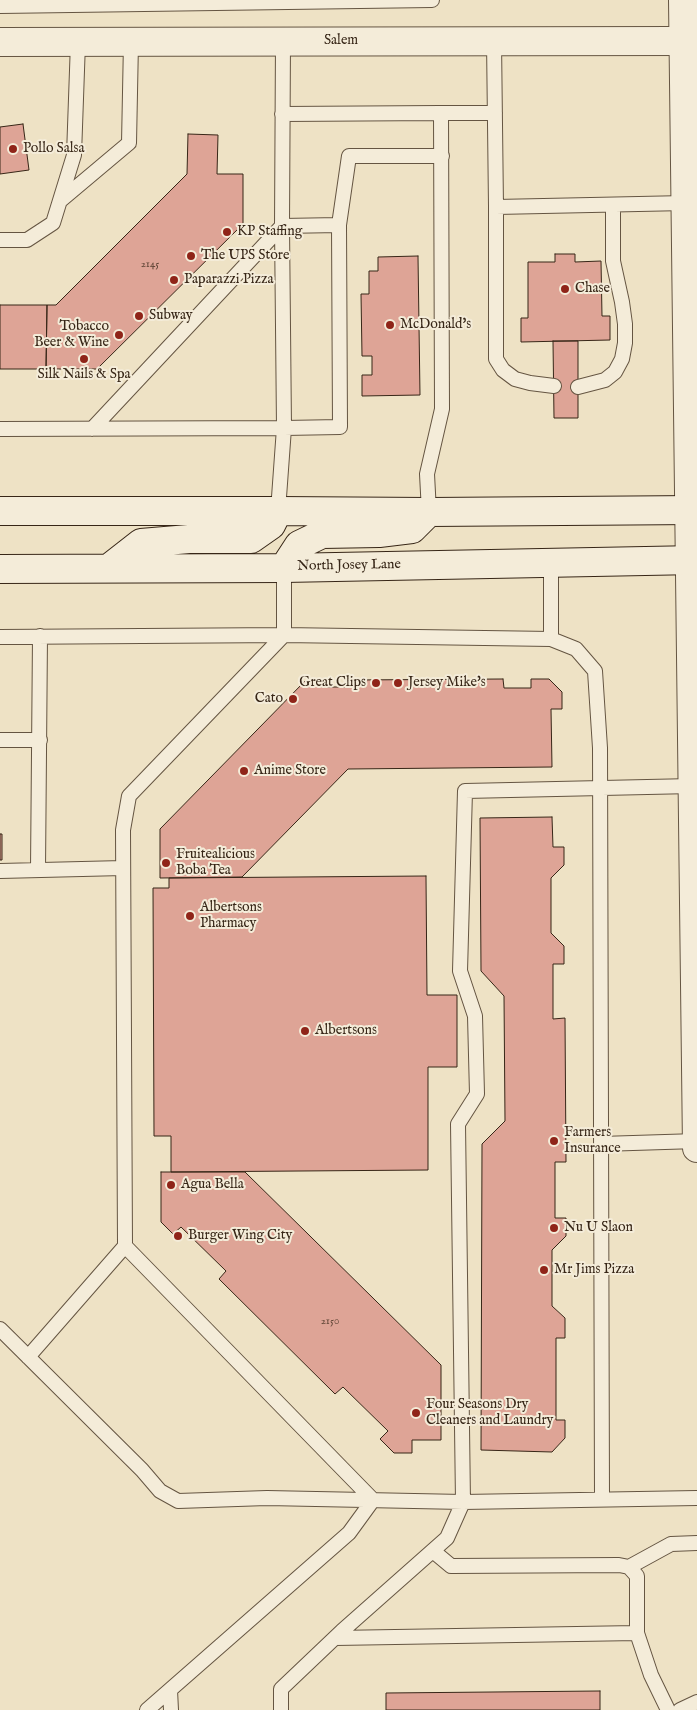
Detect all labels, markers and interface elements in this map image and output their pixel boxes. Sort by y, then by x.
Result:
street label: Salem [324,33,358,49]
place label: Pollo Salsa [23,141,85,157]
marker: Pollo Salsa [7,143,19,155]
place label: KP Staffing [237,224,302,240]
marker: KP Staffing [221,226,233,238]
place label: The UPS Store [201,248,289,264]
marker: The UPS Store [185,250,197,262]
house number: 2145 [141,258,159,272]
place label: Paparazzi Pizza [184,272,273,288]
marker: Paparazzi Pizza [168,274,180,286]
place label: Chase [575,281,610,297]
marker: Chase [559,283,571,295]
place label: Subway [149,308,193,324]
marker: Subway [133,310,145,322]
place label: McDonald's [400,317,471,333]
place label: Tobacco Beer & Wine [34,319,109,352]
marker: McDonald's [384,319,396,331]
marker: Tobacco Beer & Wine [113,329,125,341]
marker: Silk Nails & Spa [78,353,90,365]
place label: Silk Nails & Spa [37,367,131,383]
street label: North Josey Lane [297,557,401,575]
place label: Great Clips [299,675,366,691]
place label: Jersey Mike's [408,675,486,691]
marker: Great Clips [370,677,382,689]
marker: Jersey Mike's [392,677,404,689]
place label: Cato [255,691,283,707]
marker: Cato [287,693,299,705]
place label: Anime Store [254,763,326,779]
marker: Anime Store [238,765,250,777]
place label: Fruitealicious Boba Tea [176,847,255,880]
marker: Fruitealicious Boba Tea [160,857,172,869]
place label: Albertsons Pharmacy [200,900,262,932]
marker: Albertsons Pharmacy [184,910,196,922]
place label: Albertsons [315,1023,377,1039]
marker: Albertsons [299,1025,311,1037]
place label: Farmers Insurance [564,1125,621,1158]
marker: Farmers Insurance [548,1135,560,1147]
place label: Agua Bella [181,1177,244,1193]
marker: Agua Bella [165,1179,177,1191]
place label: Nu U Slaon [564,1220,633,1236]
marker: Nu U Slaon [548,1222,560,1234]
place label: Burger Wing City [188,1228,292,1244]
marker: Burger Wing City [172,1230,184,1242]
place label: Mr Jims Pizza [554,1262,634,1278]
marker: Mr Jims Pizza [538,1264,550,1276]
house number: 2150 [321,1315,339,1329]
place label: Four Seasons Dry Cleaners and Laundry [426,1397,553,1430]
marker: Four Seasons Dry Cleaners and Laundry [410,1407,422,1419]

